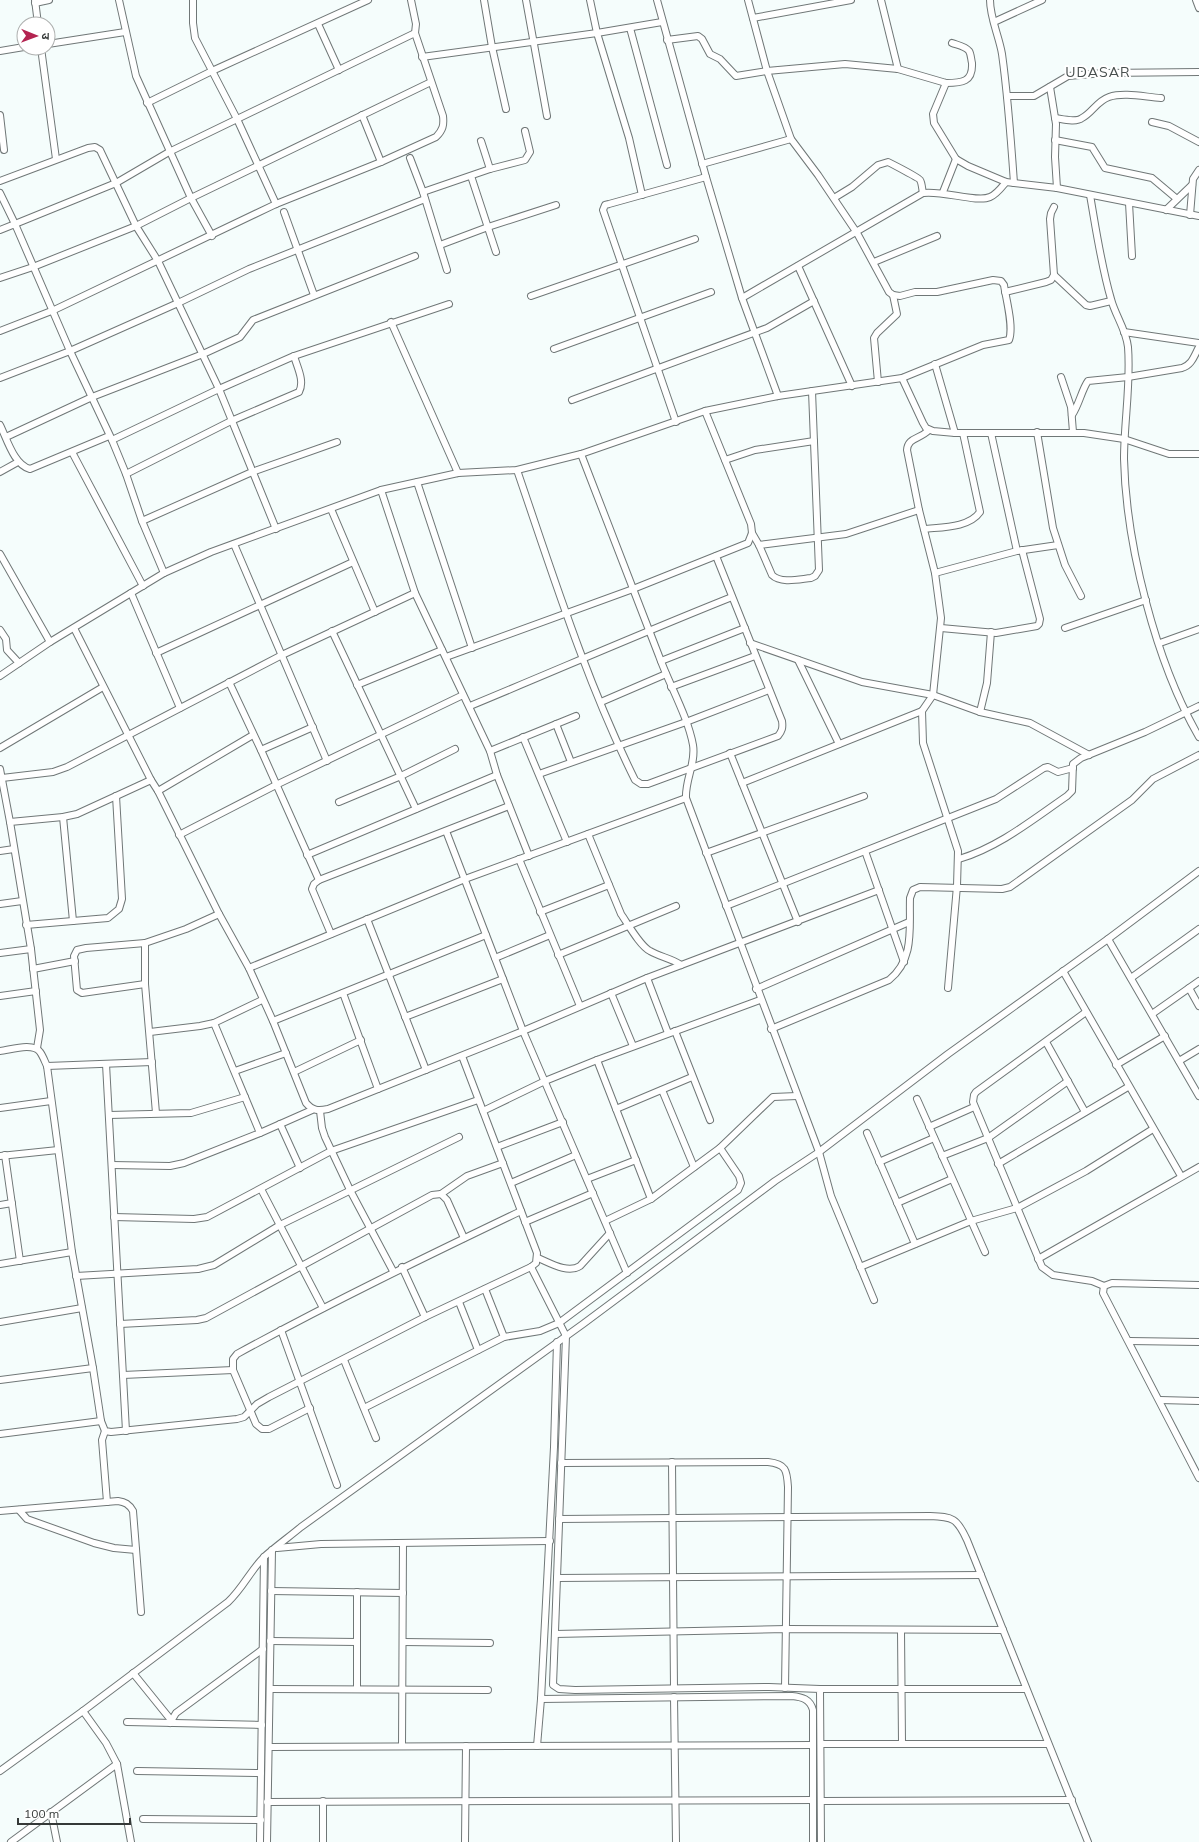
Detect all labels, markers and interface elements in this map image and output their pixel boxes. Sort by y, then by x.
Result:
north arrow [16,16,56,56]
text: उ [39,33,53,40]
district label: UDASAR [1065,63,1131,81]
scale bar [18,1800,130,1826]
text: 100 m [24,1806,59,1821]

